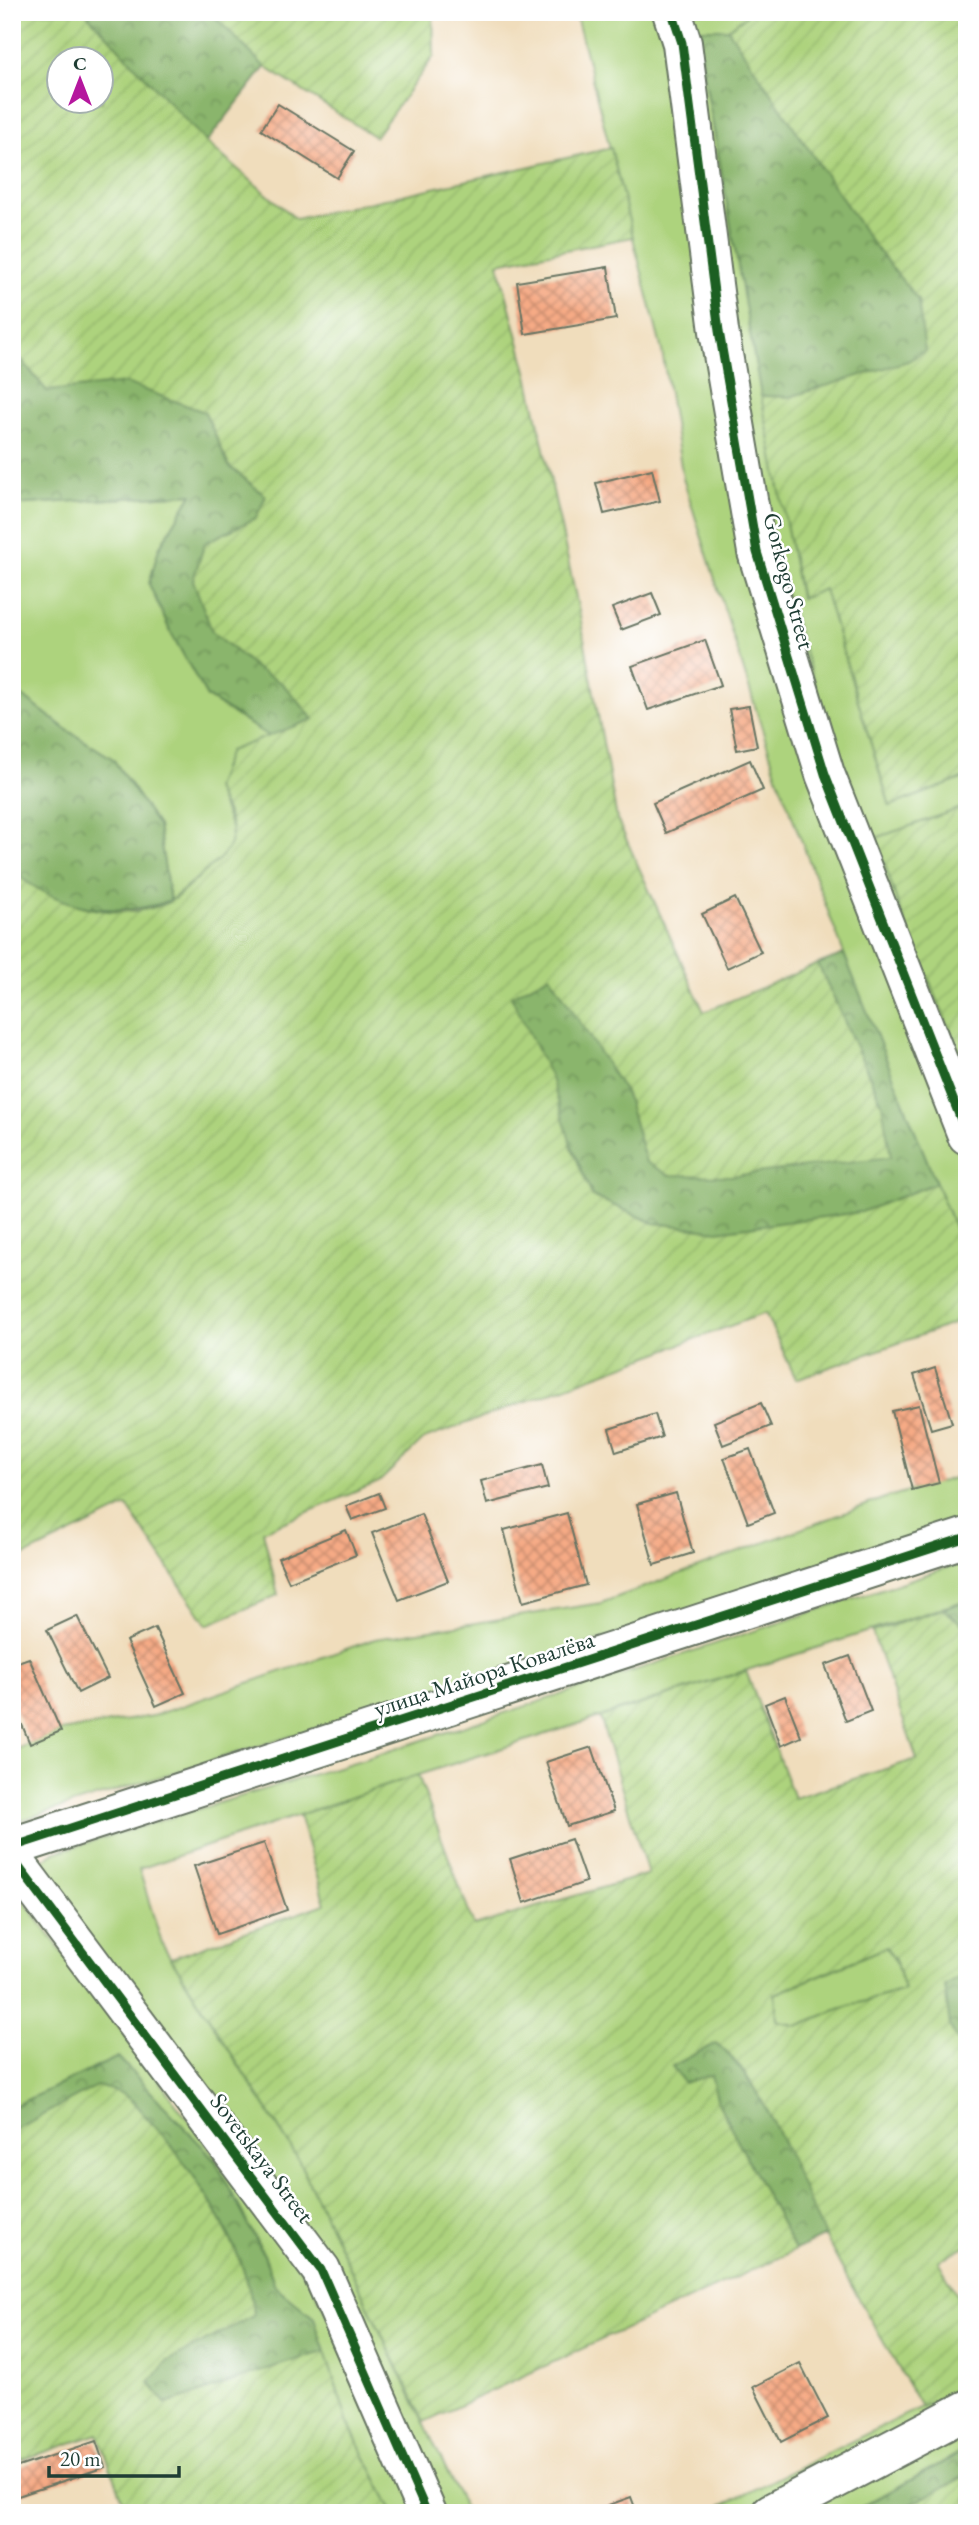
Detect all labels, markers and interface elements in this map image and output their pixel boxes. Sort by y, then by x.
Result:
north arrow [46,46,116,116]
text: С [73,51,87,76]
street label: Gorkogo Street [756,509,823,653]
street label: улица Майора Ковалёва [370,1623,598,1724]
street label: Sovetskaya Street [203,2086,322,2229]
scale bar [49,2434,178,2478]
text: 20 m [60,2445,101,2472]

